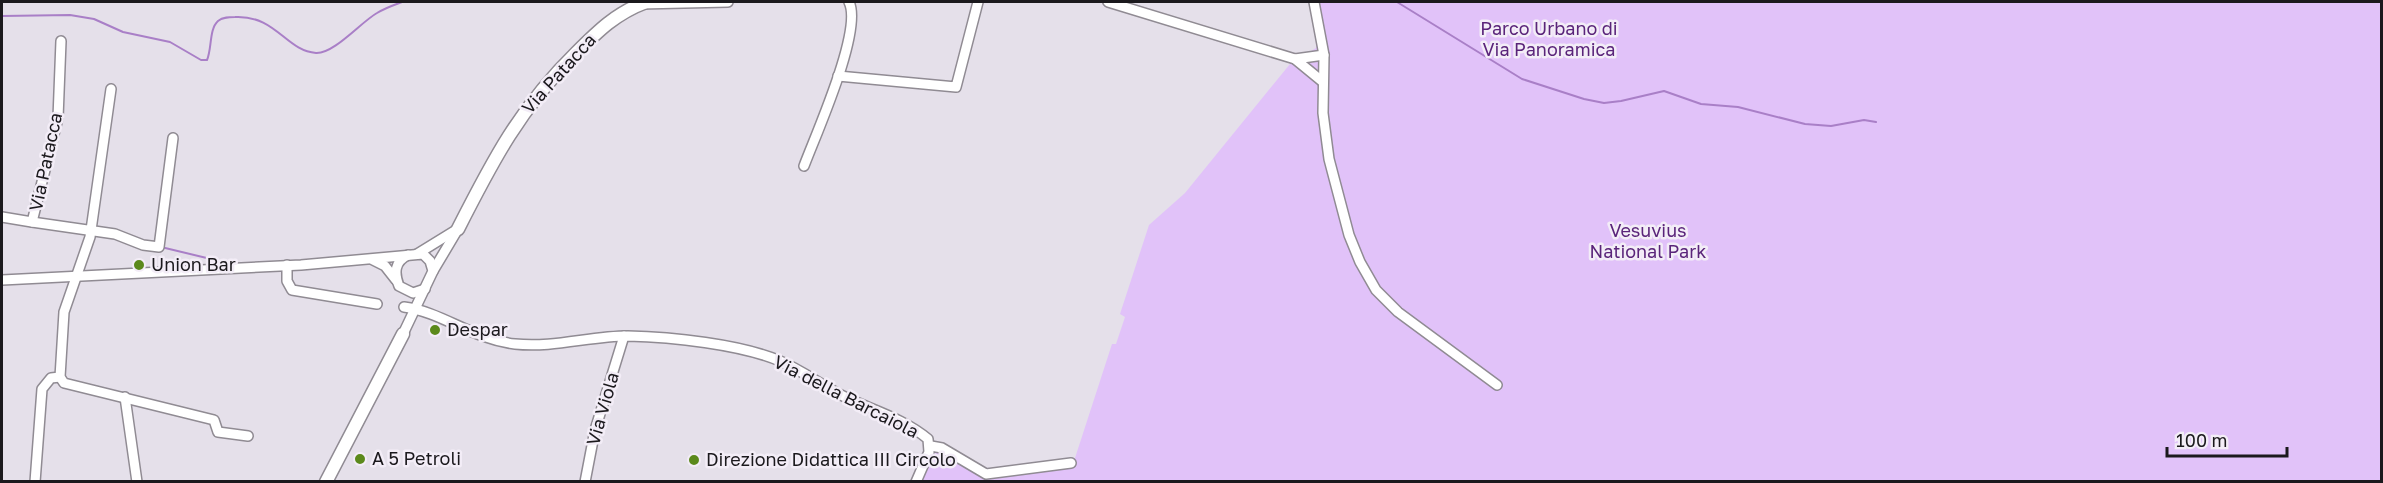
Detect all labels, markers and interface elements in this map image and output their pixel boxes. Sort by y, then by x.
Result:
park label: Parco Urbano di Via Panoramica [1480,17,1618,60]
street label: Via Patacca [517,29,600,118]
street label: Via Patacca [24,110,66,213]
park label: Vesuvius National Park [1590,219,1706,262]
place label: Union Bar [151,253,236,275]
marker: Union Bar [132,258,146,272]
place label: Despar [447,318,508,340]
marker: Despar [428,323,442,337]
street label: Via della Barcaiola [770,350,923,442]
street label: Via Viola [581,370,623,448]
scale bar [2167,420,2287,458]
text: 100 m [2176,429,2227,451]
place label: A 5 Petroli [372,447,461,469]
place label: Direzione Didattica III Circolo [706,448,956,470]
marker: A 5 Petroli [353,452,367,466]
marker: Direzione Didattica III Circolo [687,453,701,467]

